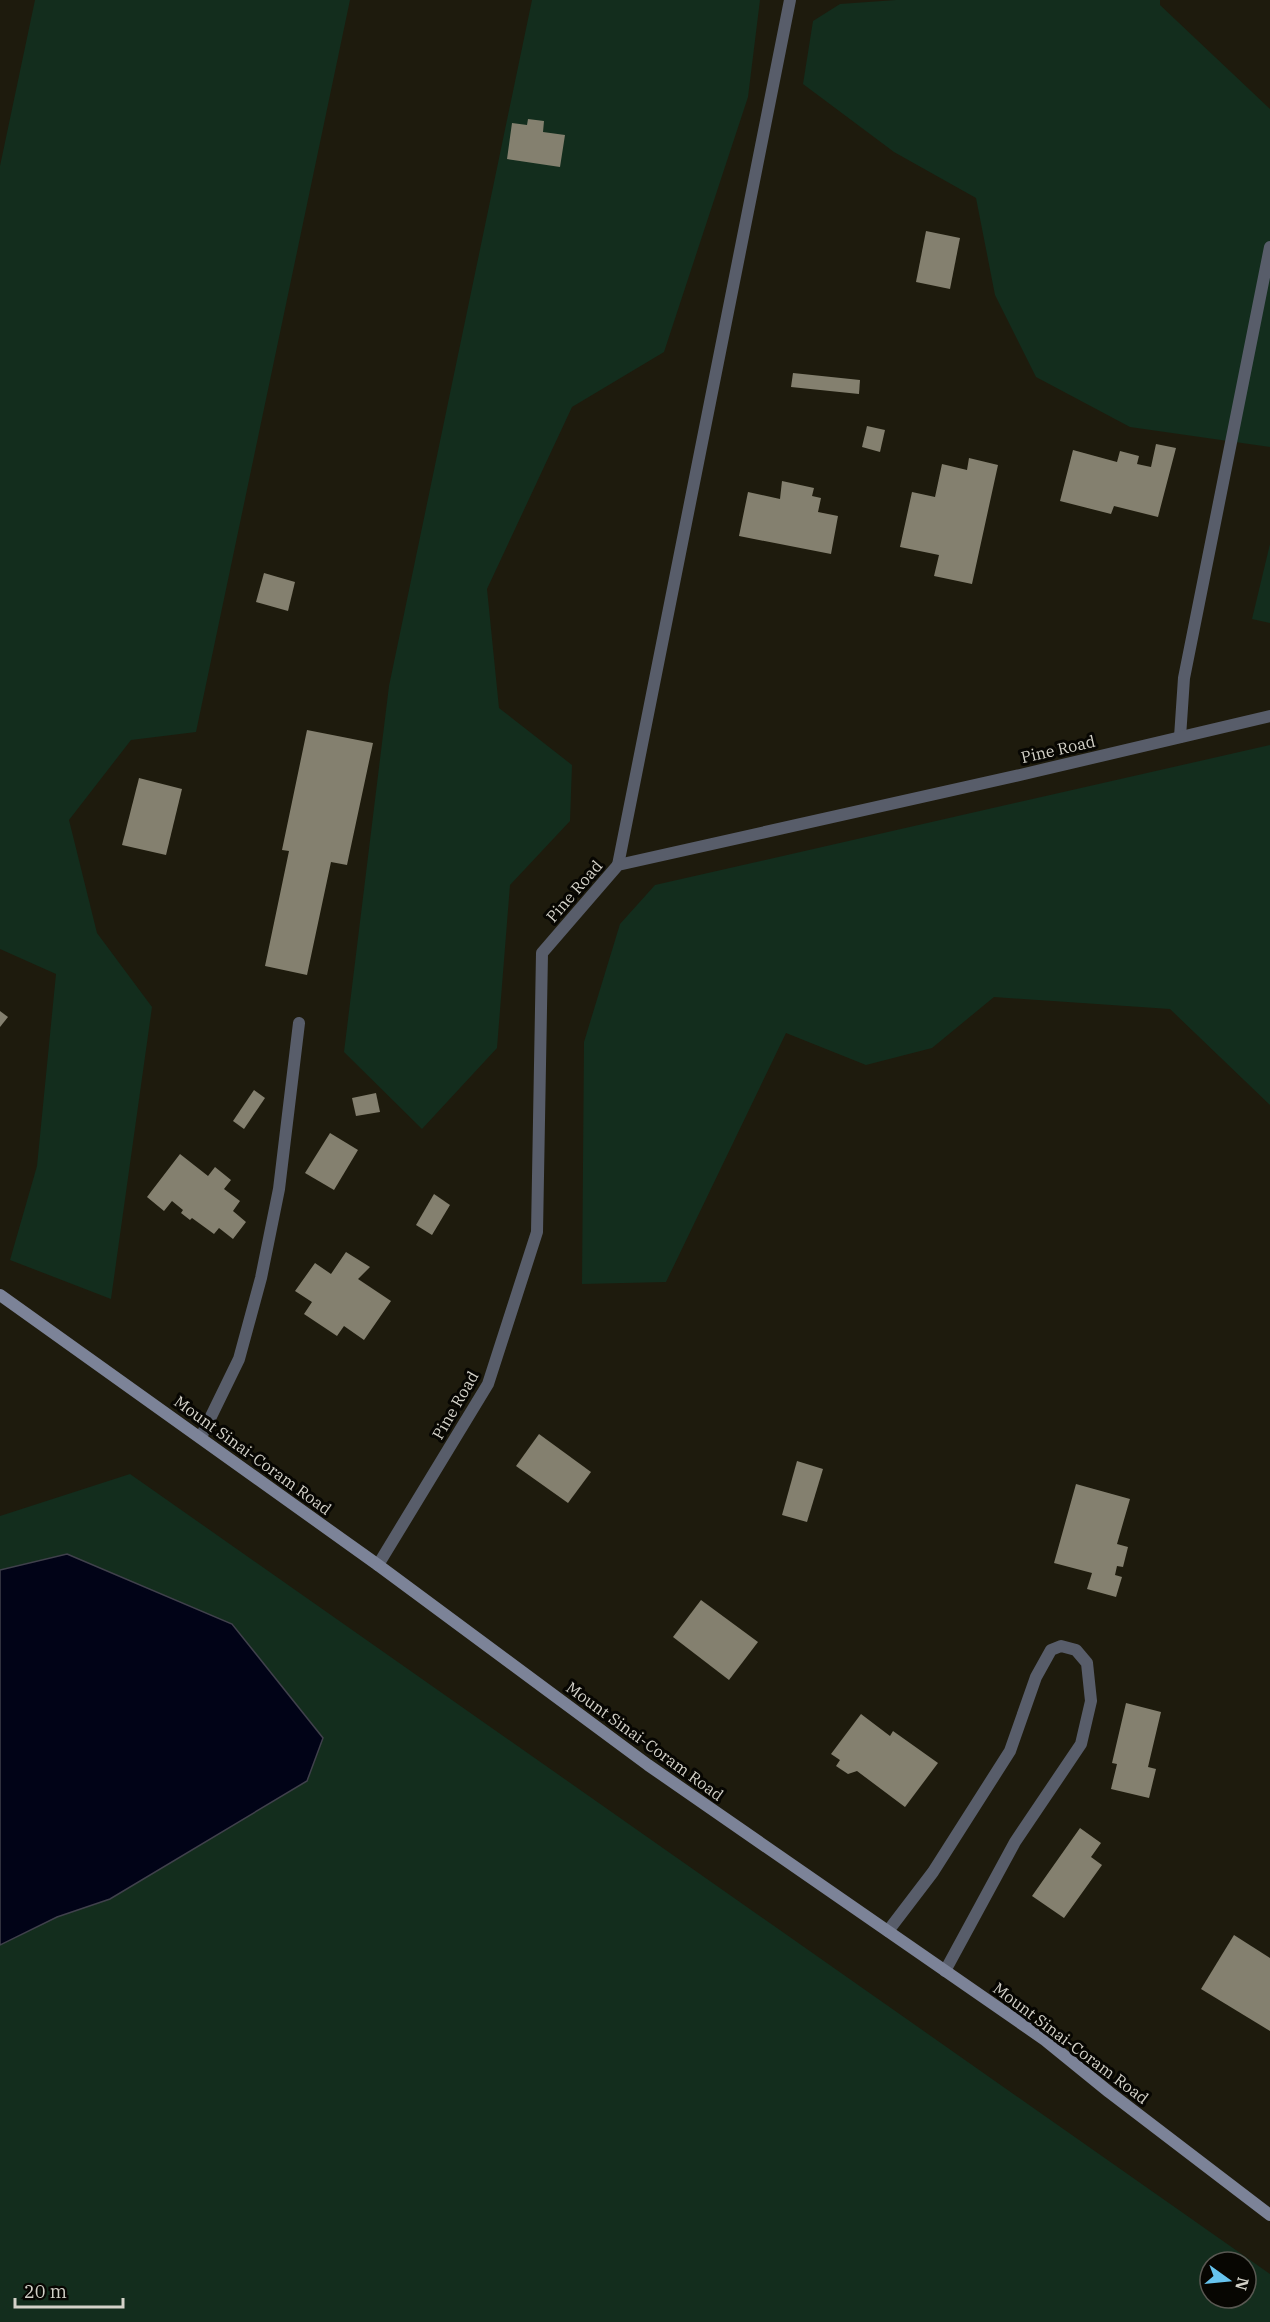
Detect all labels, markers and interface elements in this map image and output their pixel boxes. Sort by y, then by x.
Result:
street label: Pine Road [1019,731,1097,767]
street label: Pine Road [542,856,607,926]
street label: Pine Road [427,1367,483,1443]
street label: Mount Sinai-Coram Road [170,1391,336,1519]
street label: Mount Sinai-Coram Road [562,1677,728,1805]
street label: Mount Sinai-Coram Road [989,1978,1153,2108]
north arrow [1198,2250,1258,2310]
scale bar [15,2271,123,2309]
text: N [1231,2275,1254,2293]
text: 20 m [24,2280,67,2303]

